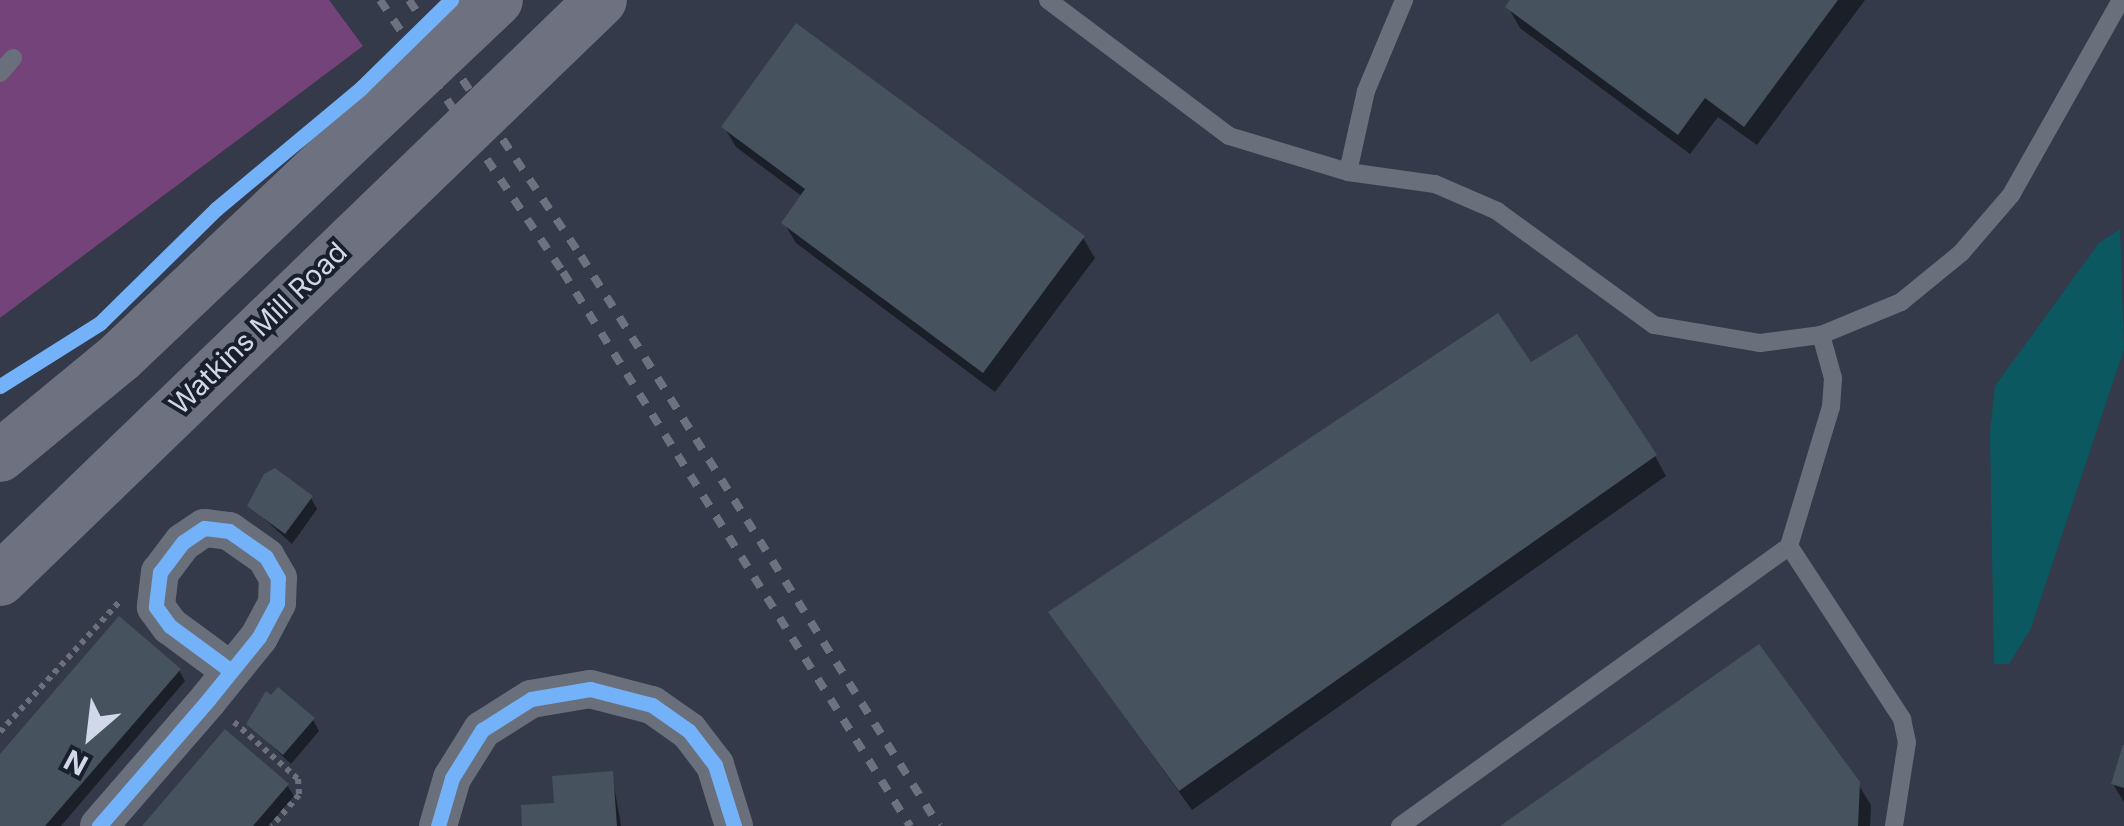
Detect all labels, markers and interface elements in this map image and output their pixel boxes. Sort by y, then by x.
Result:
street label: Watkins Mill Road [162,235,354,421]
north arrow [40,686,140,786]
text: N [59,742,93,783]

